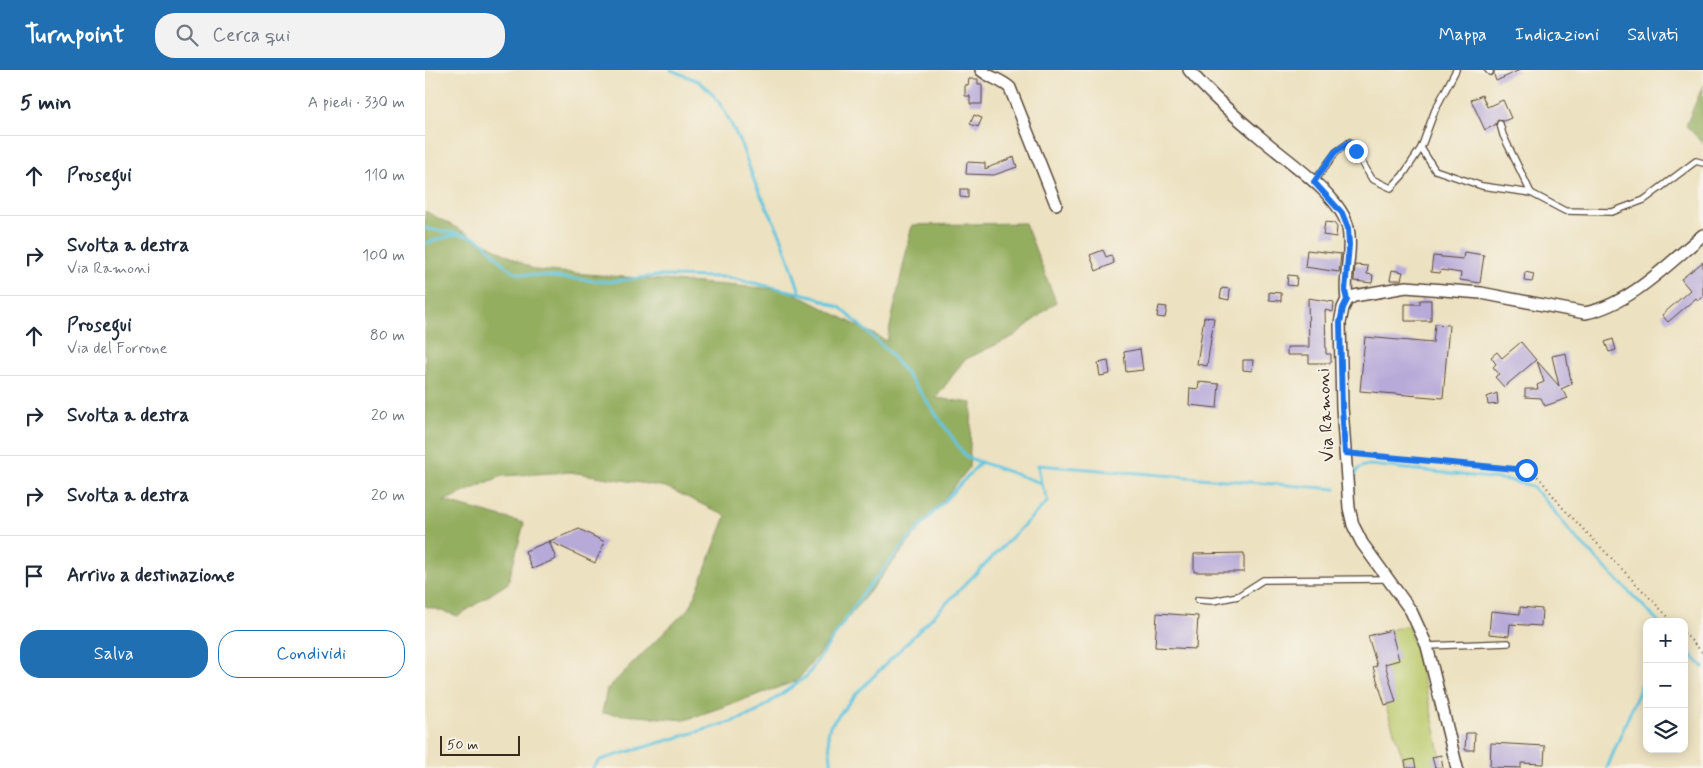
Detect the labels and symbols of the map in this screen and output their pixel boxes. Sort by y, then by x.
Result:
route end [1345,140,1368,163]
street label: Via Ramoni [1312,368,1340,462]
route start [1515,459,1538,482]
scale bar [440,733,520,756]

